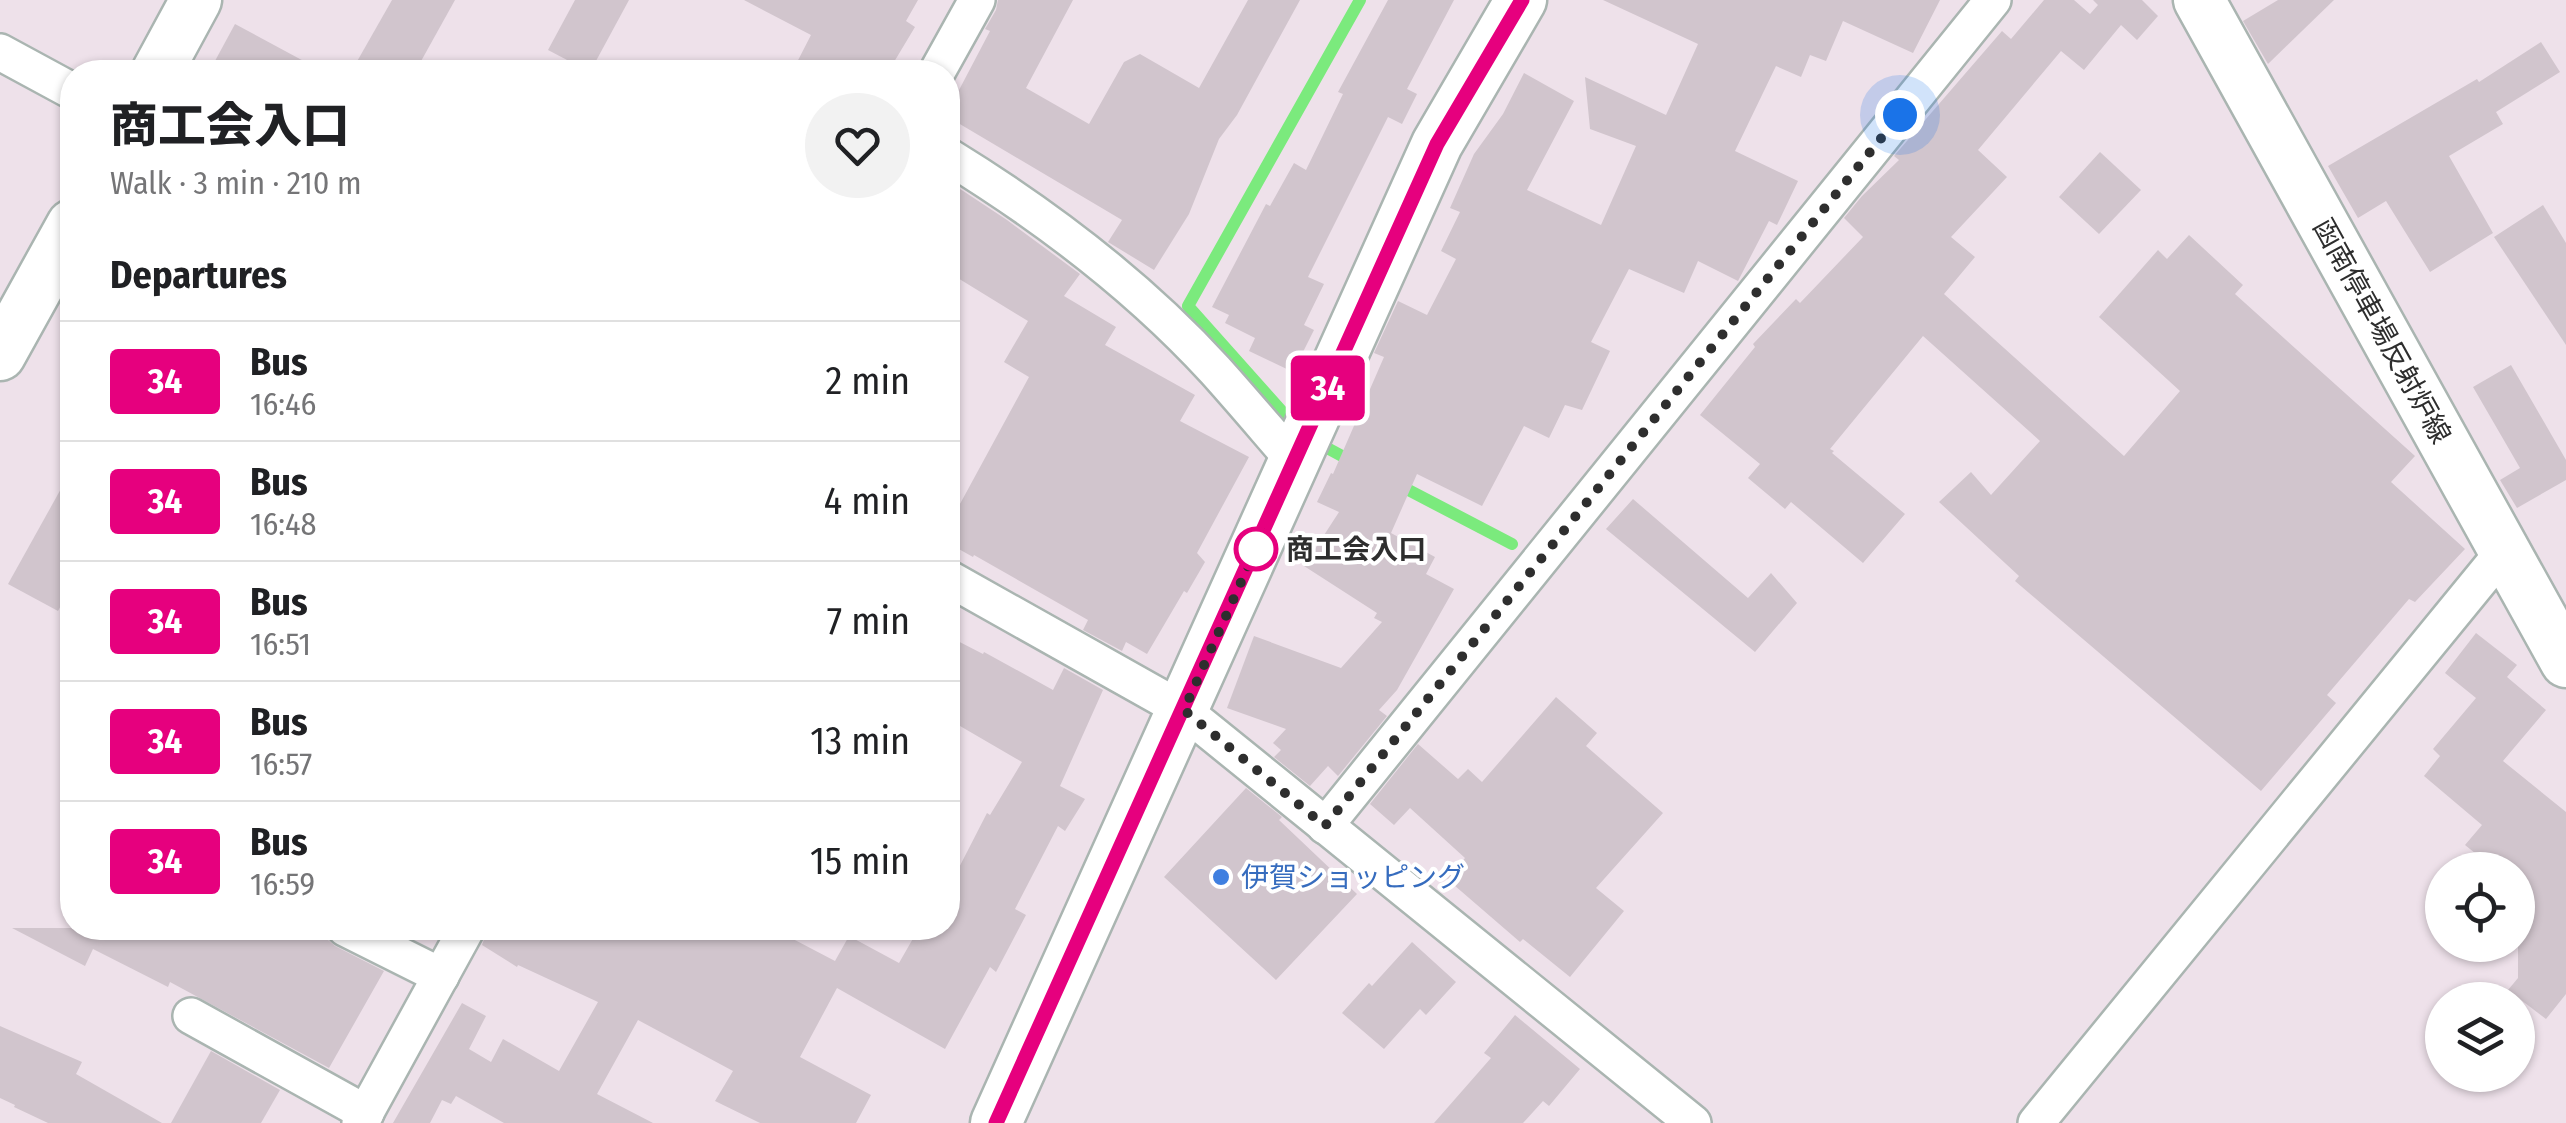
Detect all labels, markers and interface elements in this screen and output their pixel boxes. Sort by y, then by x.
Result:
your location [1875,90,1925,140]
button: heart [805,93,910,198]
text: 商工会入口 [110,97,350,155]
text: Walk · 3 min · 210 m [110,164,362,202]
street label: 函南停車場反射炉線 [2306,213,2458,449]
text: Departures [110,252,287,298]
text: Bus [250,339,308,385]
line badge: 34 [1283,356,1373,420]
text: 2 min [825,358,910,404]
text: 34 [148,360,182,402]
text: 34 [1311,367,1345,409]
text: 16:46 [250,385,316,423]
text: Bus [250,459,308,505]
text: 4 min [824,478,910,524]
text: 34 [148,480,182,522]
text: 16:48 [250,505,316,543]
marker: 商工会入口 [1235,528,1277,570]
place label: 商工会入口 [1286,533,1426,566]
text: Bus [250,579,308,625]
text: 7 min [827,598,910,644]
text: 34 [148,600,182,642]
text: 16:51 [250,625,311,663]
text: Bus [250,699,308,745]
text: 13 min [810,718,910,764]
text: 34 [148,720,182,762]
text: 16:57 [250,745,312,783]
text: Bus [250,819,308,865]
text: 15 min [810,838,910,884]
text: 34 [148,840,182,882]
map controls [2425,852,2535,1092]
button: locate [2425,852,2535,962]
place label: 伊賀ショッピング [1241,861,1465,894]
text: 16:59 [250,865,315,903]
marker: 伊賀ショッピング [1210,866,1232,888]
button: layers [2425,982,2535,1092]

